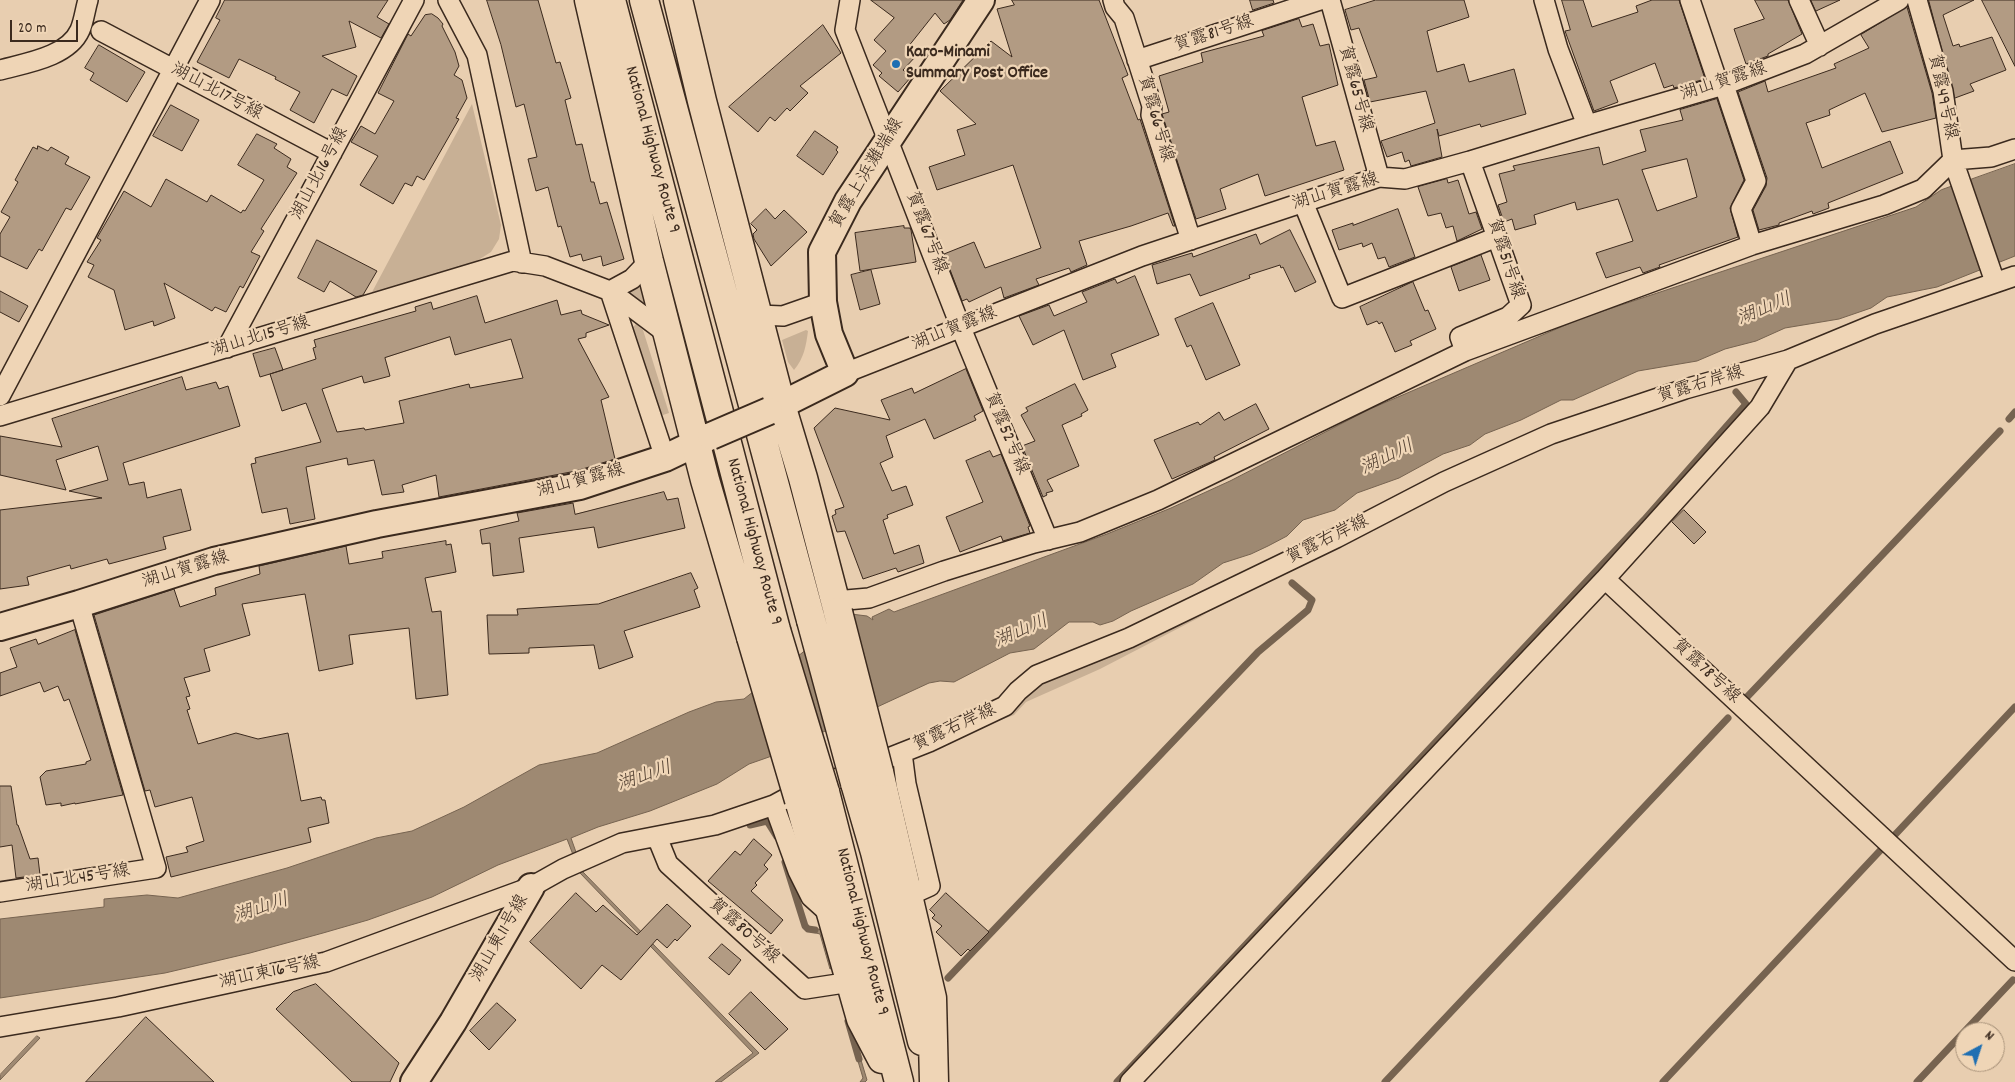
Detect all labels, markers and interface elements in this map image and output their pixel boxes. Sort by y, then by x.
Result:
scale bar [12,10,80,42]
street label: 賀露81号線 [1171,12,1257,58]
text: 20 m [18,18,46,40]
place label: Karo-Minami Summary Post Office [906,43,1048,86]
street label: 賀露65号線 [1332,43,1376,135]
street label: 賀露49号線 [1921,52,1961,142]
marker: Karo-Minami Summary Post Office [890,58,902,70]
street label: 湖山賀露線 [1678,59,1770,107]
street label: 湖山北17号線 [166,60,266,126]
street label: National Highway Route 9 [618,64,684,236]
street label: 賀露66号線 [1131,73,1177,165]
street label: 賀露上浜灘端線 [826,114,910,234]
street label: 湖山北16号線 [287,124,355,224]
street label: 湖山賀露線 [1290,170,1382,216]
street label: 賀露67号線 [899,188,951,278]
street label: 賀露51号線 [1481,216,1527,302]
water label: 湖山川 [1734,290,1796,332]
street label: 湖山賀露線 [909,303,1001,357]
street label: 湖山北15号線 [209,313,313,363]
street label: 賀露右岸線 [1655,363,1747,409]
street label: 賀露52号線 [978,389,1032,479]
water label: 湖山川 [1357,436,1419,482]
street label: National Highway Route 9 [720,456,786,628]
street label: 湖山賀露線 [535,460,627,504]
street label: 賀露右岸線 [1283,512,1373,570]
street label: 湖山賀露線 [140,548,232,594]
water label: 湖山川 [991,611,1053,655]
street label: 賀露78号線 [1666,635,1744,709]
street label: 賀露右岸線 [910,700,1000,758]
water label: 湖山川 [614,758,676,798]
street label: National Highway Route 9 [830,846,892,1018]
street label: 湖山北45号線 [24,861,132,899]
water label: 湖山川 [231,890,293,930]
street label: 湖山東11号線 [467,891,535,987]
street label: 賀露80号線 [703,894,783,970]
street label: 湖山東16号線 [217,953,323,995]
north arrow [1955,1022,2005,1072]
text: N [1980,1026,1998,1046]

